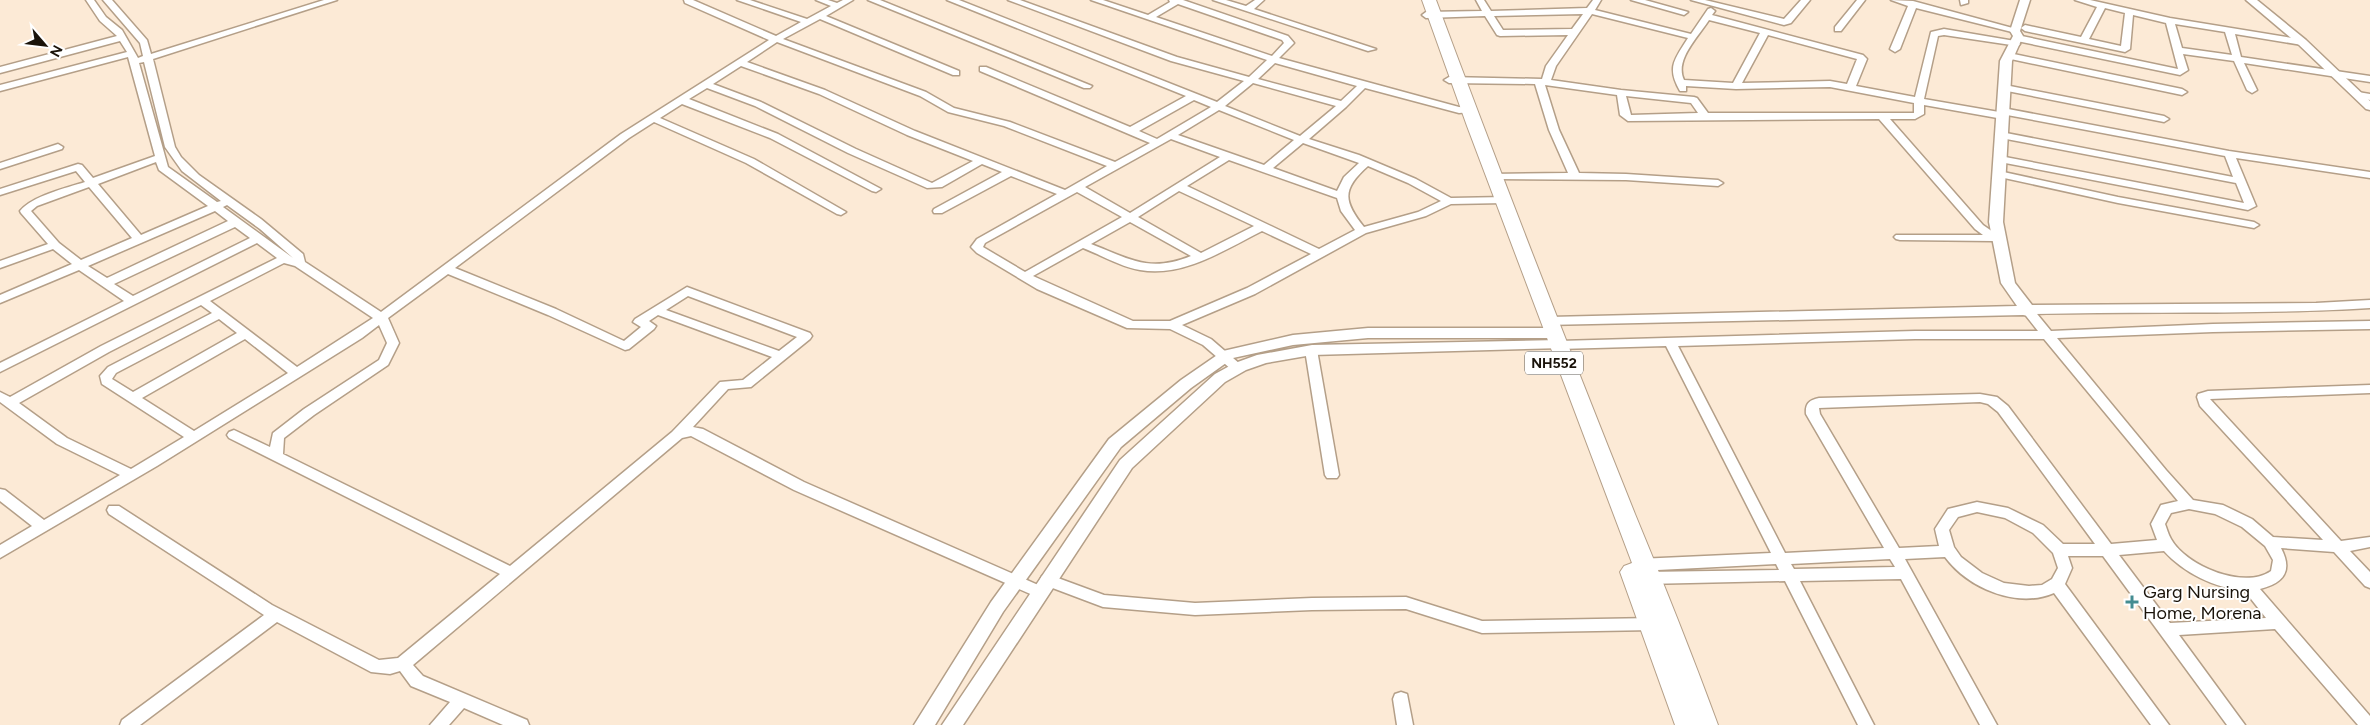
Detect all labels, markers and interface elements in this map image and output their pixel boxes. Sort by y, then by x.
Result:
north arrow [20,20,70,70]
text: N [46,42,66,60]
road number: NH552 [1525,352,1583,374]
place label: Garg Nursing Home, Morena [2143,581,2261,624]
marker: Garg Nursing Home, Morena [2125,595,2139,609]

